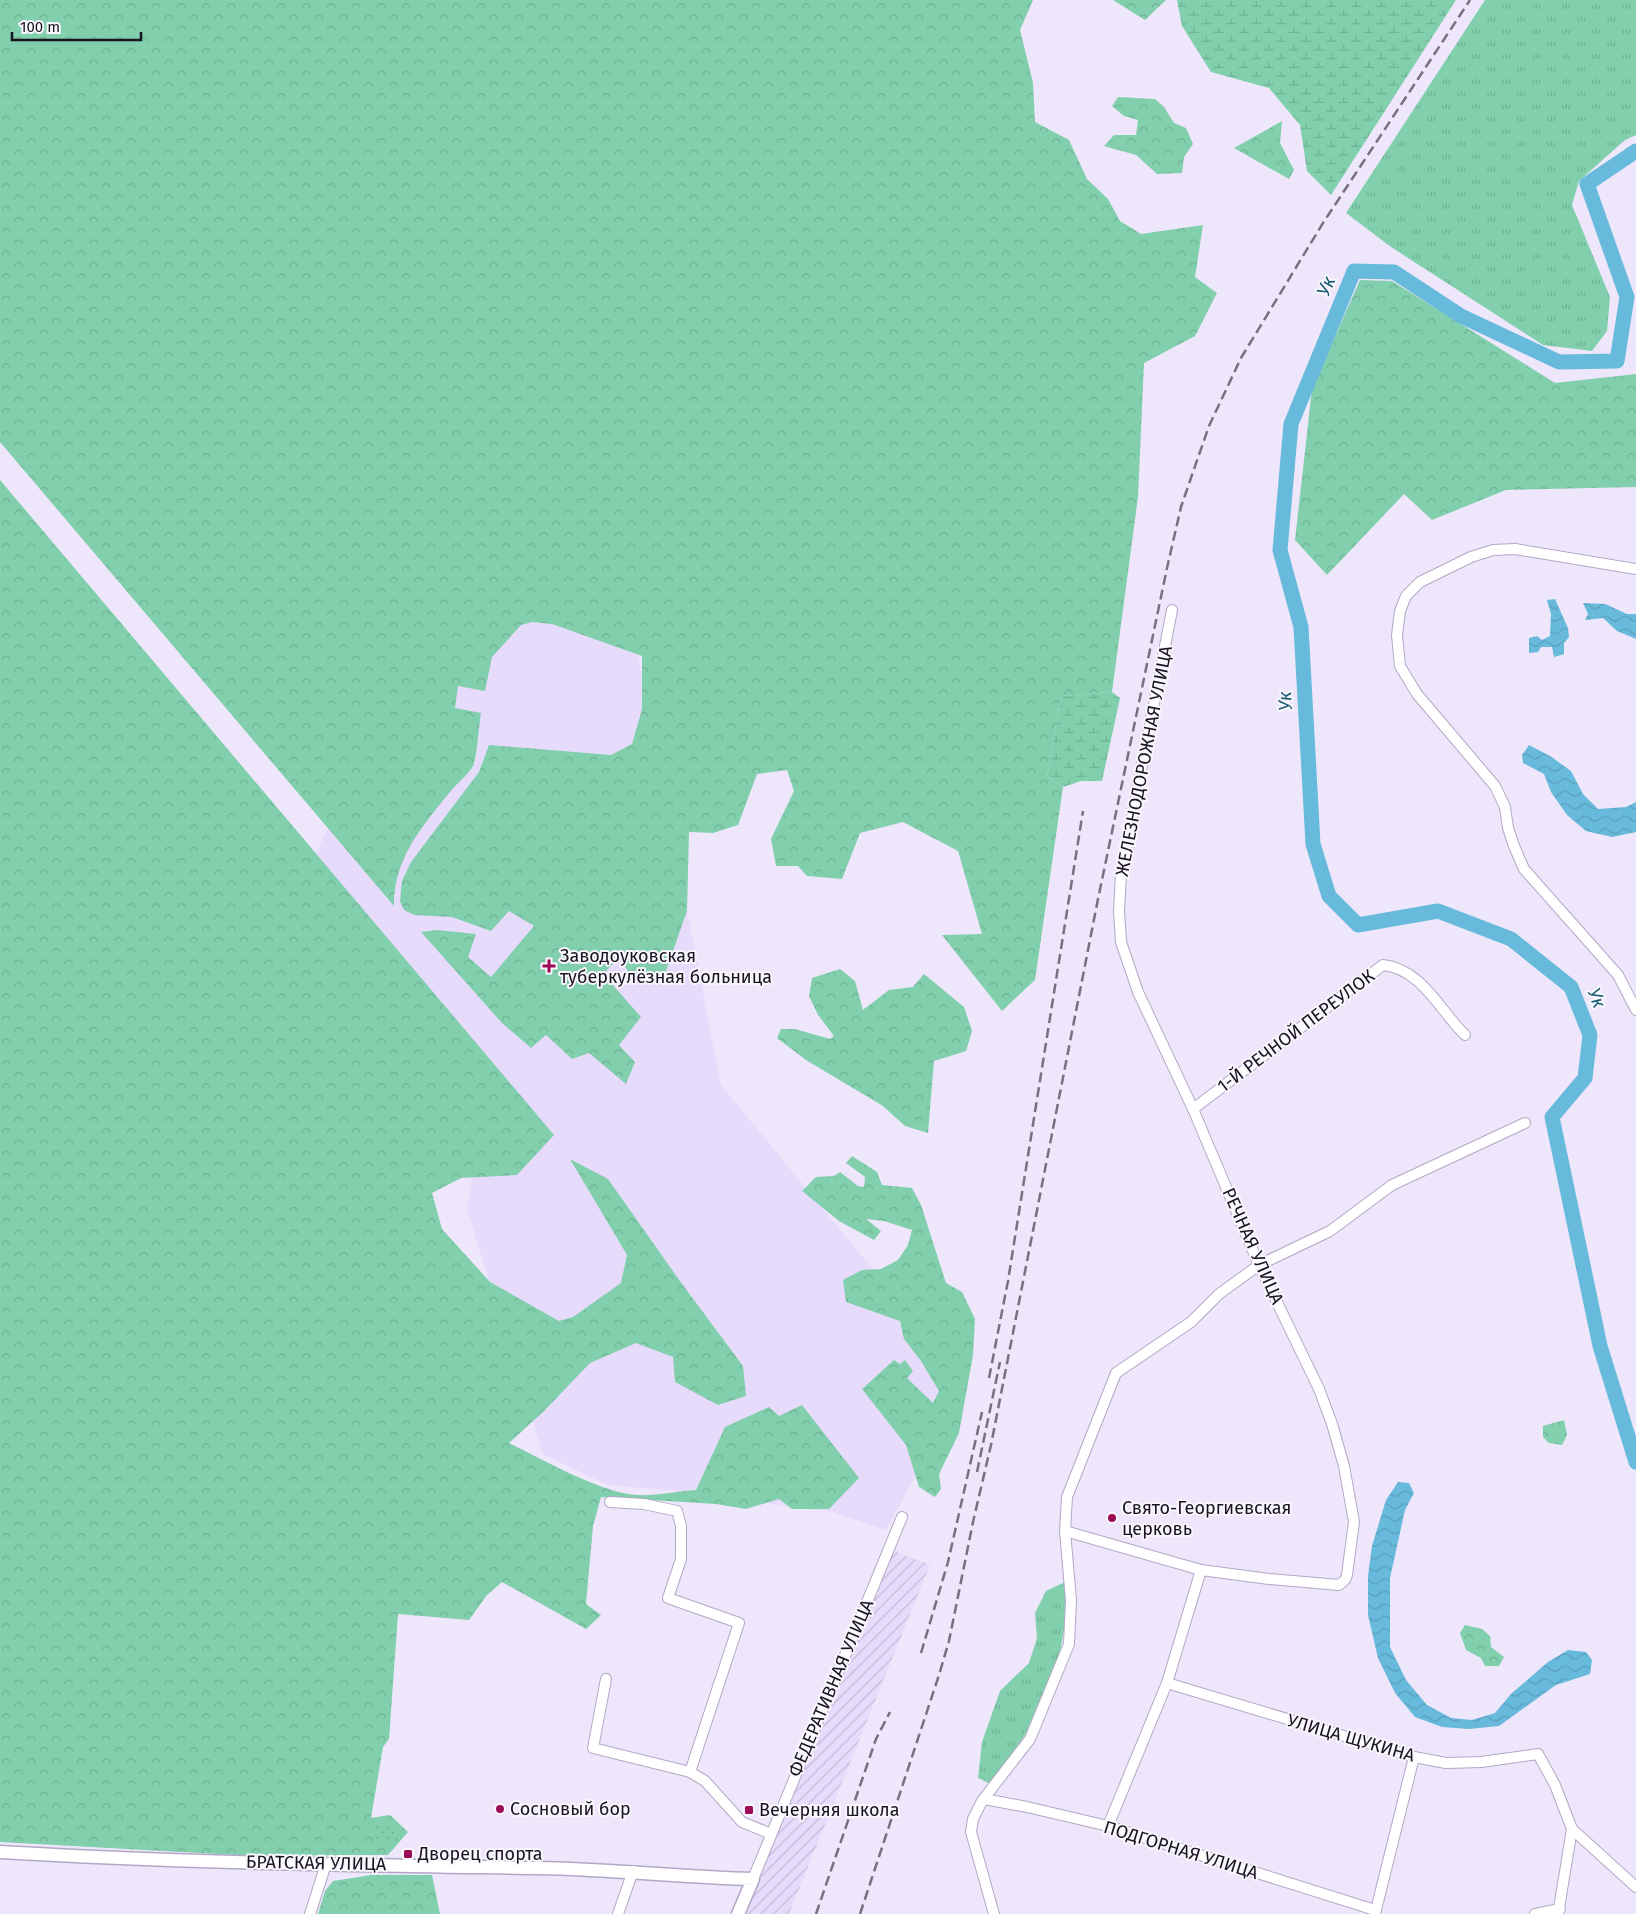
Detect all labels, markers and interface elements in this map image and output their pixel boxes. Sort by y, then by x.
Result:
scale bar [12,10,141,42]
text: 100 m [20,18,60,36]
water label: Ук [1312,273,1340,299]
street label: ЖЕЛЕЗНОДОРОЖНАЯ УЛИЦА [1111,643,1177,878]
water label: Ук [1273,691,1297,711]
place label: Заводоуковская туберкулёзная больница [560,945,772,988]
marker: Заводоуковская туберкулёзная больница [542,959,556,973]
street label: 1-Й РЕЧНОЙ ПЕРЕУЛОК [1213,964,1379,1097]
water label: Ук [1583,985,1611,1011]
street label: РЕЧНАЯ УЛИЦА [1218,1184,1289,1308]
place label: Свято-Георгиевская церковь [1122,1497,1291,1540]
marker: Свято-Георгиевская церковь [1106,1512,1118,1524]
street label: ФЕДЕРАТИВНАЯ УЛИЦА [784,1595,879,1780]
street label: УЛИЦА ЩУКИНА [1285,1709,1418,1767]
place label: Сосновый бор [510,1798,631,1820]
place label: Вечерняя школа [759,1799,899,1821]
marker: Сосновый бор [494,1803,506,1815]
marker: Вечерняя школа [743,1804,755,1816]
street label: ПОДГОРНАЯ УЛИЦА [1101,1816,1262,1884]
place label: Дворец спорта [417,1843,543,1865]
marker: Дворец спорта [402,1848,414,1860]
street label: БРАТСКАЯ УЛИЦА [246,1851,387,1875]

